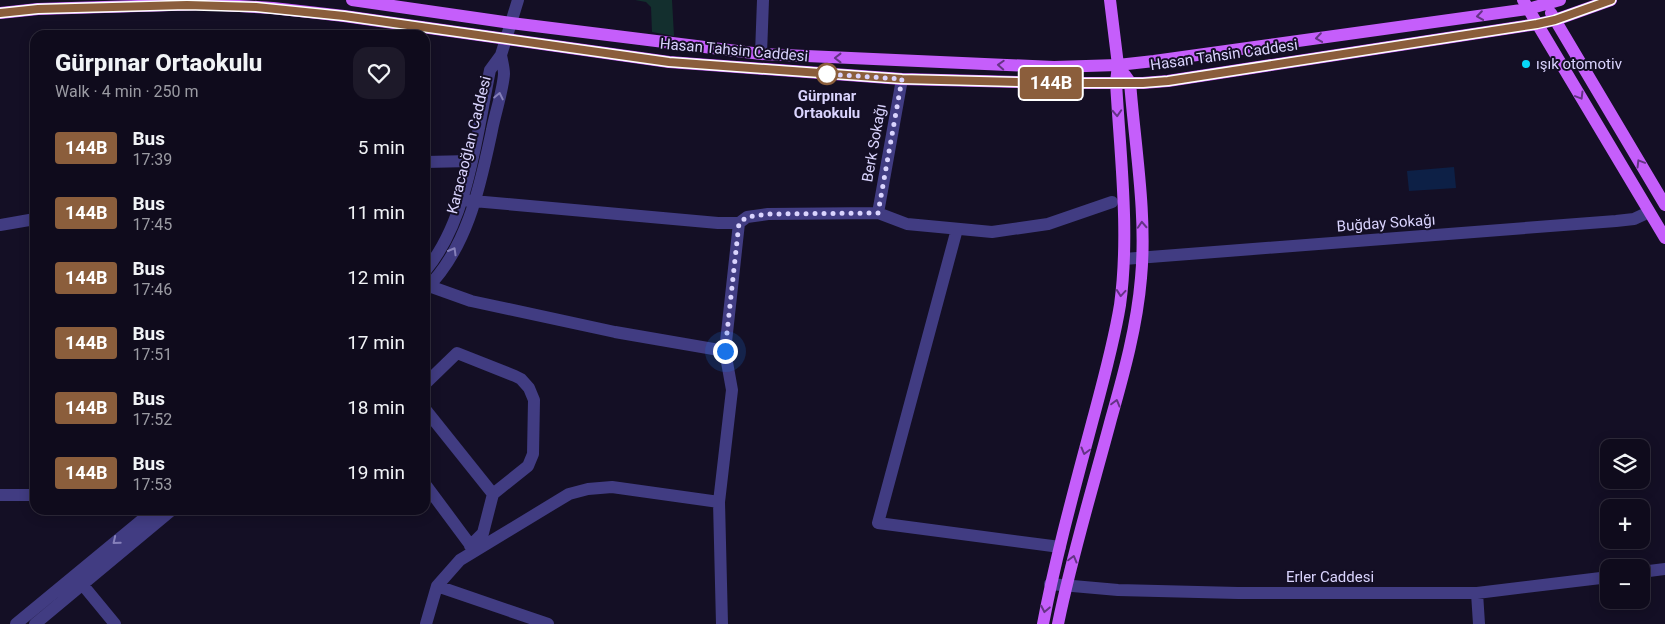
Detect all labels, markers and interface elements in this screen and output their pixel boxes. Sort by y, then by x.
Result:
one-way arrow [1475,10,1484,20]
one-way arrow [1314,32,1322,43]
street label: Hasan Tahsin Caddesi [659,35,809,65]
street label: Hasan Tahsin Caddesi [1149,36,1299,74]
button: heart [353,47,405,99]
text: Gürpınar Ortaokulu [55,49,262,77]
one-way arrow [834,53,842,63]
place label: ışık otomotiv [1536,55,1622,73]
marker: ışık otomotiv [1520,58,1532,70]
one-way arrow [996,59,1004,70]
marker: Gürpınar Ortaokulu [816,63,838,85]
line badge: 144B [1016,67,1086,99]
text: 144B [1030,72,1072,93]
street label: Karacaoğlan Caddesi [443,74,495,216]
text: Walk · 4 min · 250 m [55,82,199,101]
place label: Gürpınar Ortaokulu [794,87,860,122]
one-way arrow [493,91,504,100]
one-way arrow [1574,91,1584,100]
street label: Berk Sokağı [858,102,890,184]
one-way arrow [1112,110,1123,118]
text: Bus [132,127,165,150]
text: 5 min [358,136,405,159]
text: 144B [65,137,107,158]
text: 17:39 [132,150,172,169]
one-way arrow [1637,159,1647,168]
text: Bus [132,192,165,215]
text: 11 min [347,201,405,224]
text: 144B [65,202,107,223]
street label: Buğday Sokağı [1336,211,1436,235]
text: 17:45 [132,215,172,234]
one-way arrow [1136,221,1147,229]
one-way arrow [447,247,457,256]
text: Bus [132,257,165,280]
text: 12 min [347,266,405,289]
text: 144B [65,267,107,288]
text: 17:46 [132,280,172,299]
one-way arrow [1116,289,1127,297]
text: Bus [132,322,165,345]
text: 17 min [347,331,405,354]
text: 144B [65,332,107,353]
your location [713,339,738,364]
text: 17:51 [132,345,172,364]
text: Bus [132,387,165,410]
text: 18 min [347,396,405,419]
text: 144B [65,397,107,418]
one-way arrow [1110,399,1120,407]
text: 17:52 [132,410,172,429]
map controls [1600,439,1650,609]
button: layers [1600,439,1650,489]
one-way arrow [1080,447,1090,455]
text: Bus [132,452,165,475]
text: 19 min [347,461,405,484]
text: 144B [65,462,107,483]
text: 17:53 [132,475,172,494]
button: + [1600,499,1650,549]
one-way arrow [113,536,122,544]
one-way arrow [1067,556,1077,564]
button: − [1600,559,1650,609]
street label: Erler Caddesi [1286,568,1374,586]
one-way arrow [1041,605,1051,613]

